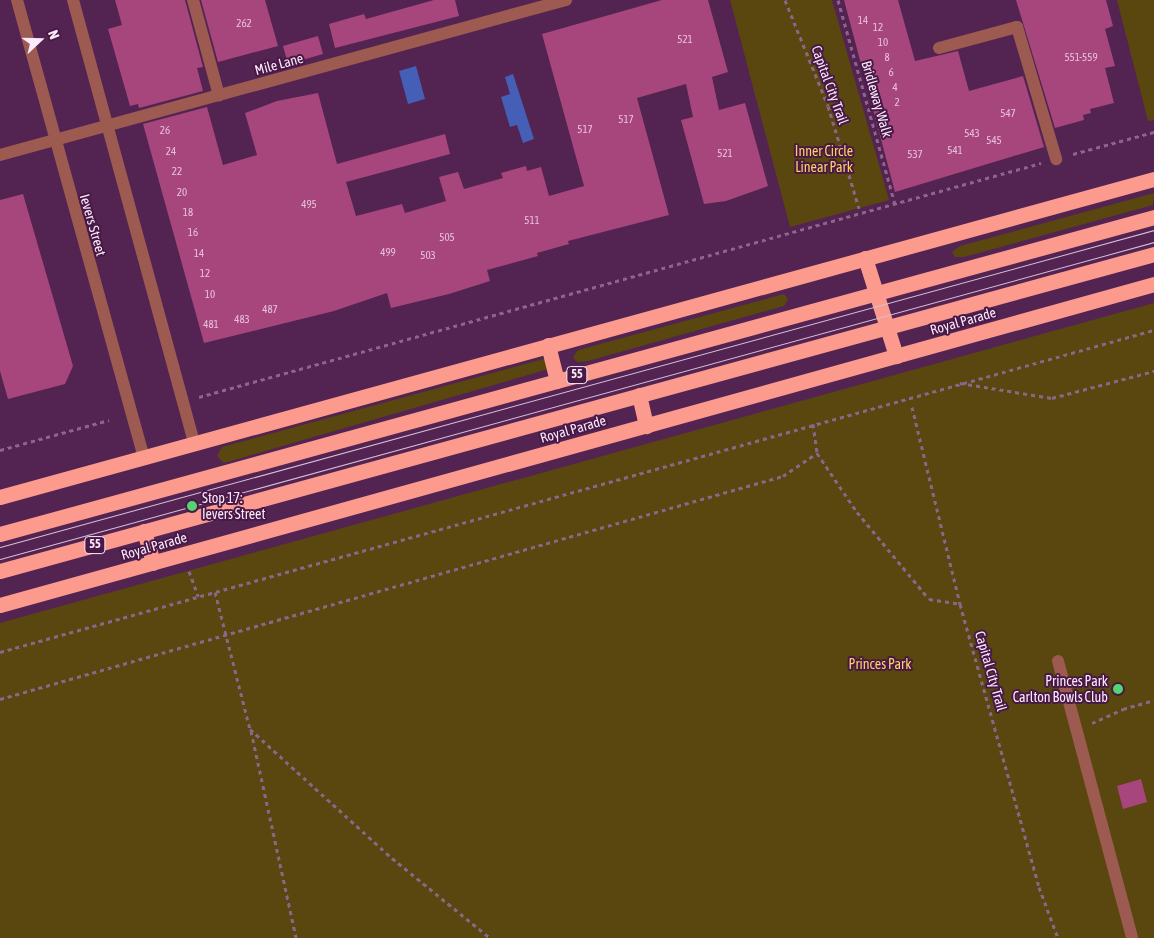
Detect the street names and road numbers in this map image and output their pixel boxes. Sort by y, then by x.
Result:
street label: Capital City Trail [808,43,852,127]
street label: Mile Lane [253,49,305,79]
street label: Bridleway Walk [858,59,896,139]
street label: Ievers Street [76,192,110,258]
street label: Royal Parade [928,304,998,338]
road number: 55 [566,366,588,384]
street label: Royal Parade [538,412,608,446]
street label: Royal Parade [119,529,189,563]
road number: 55 [84,536,106,554]
street label: Capital City Trail [972,629,1010,713]

